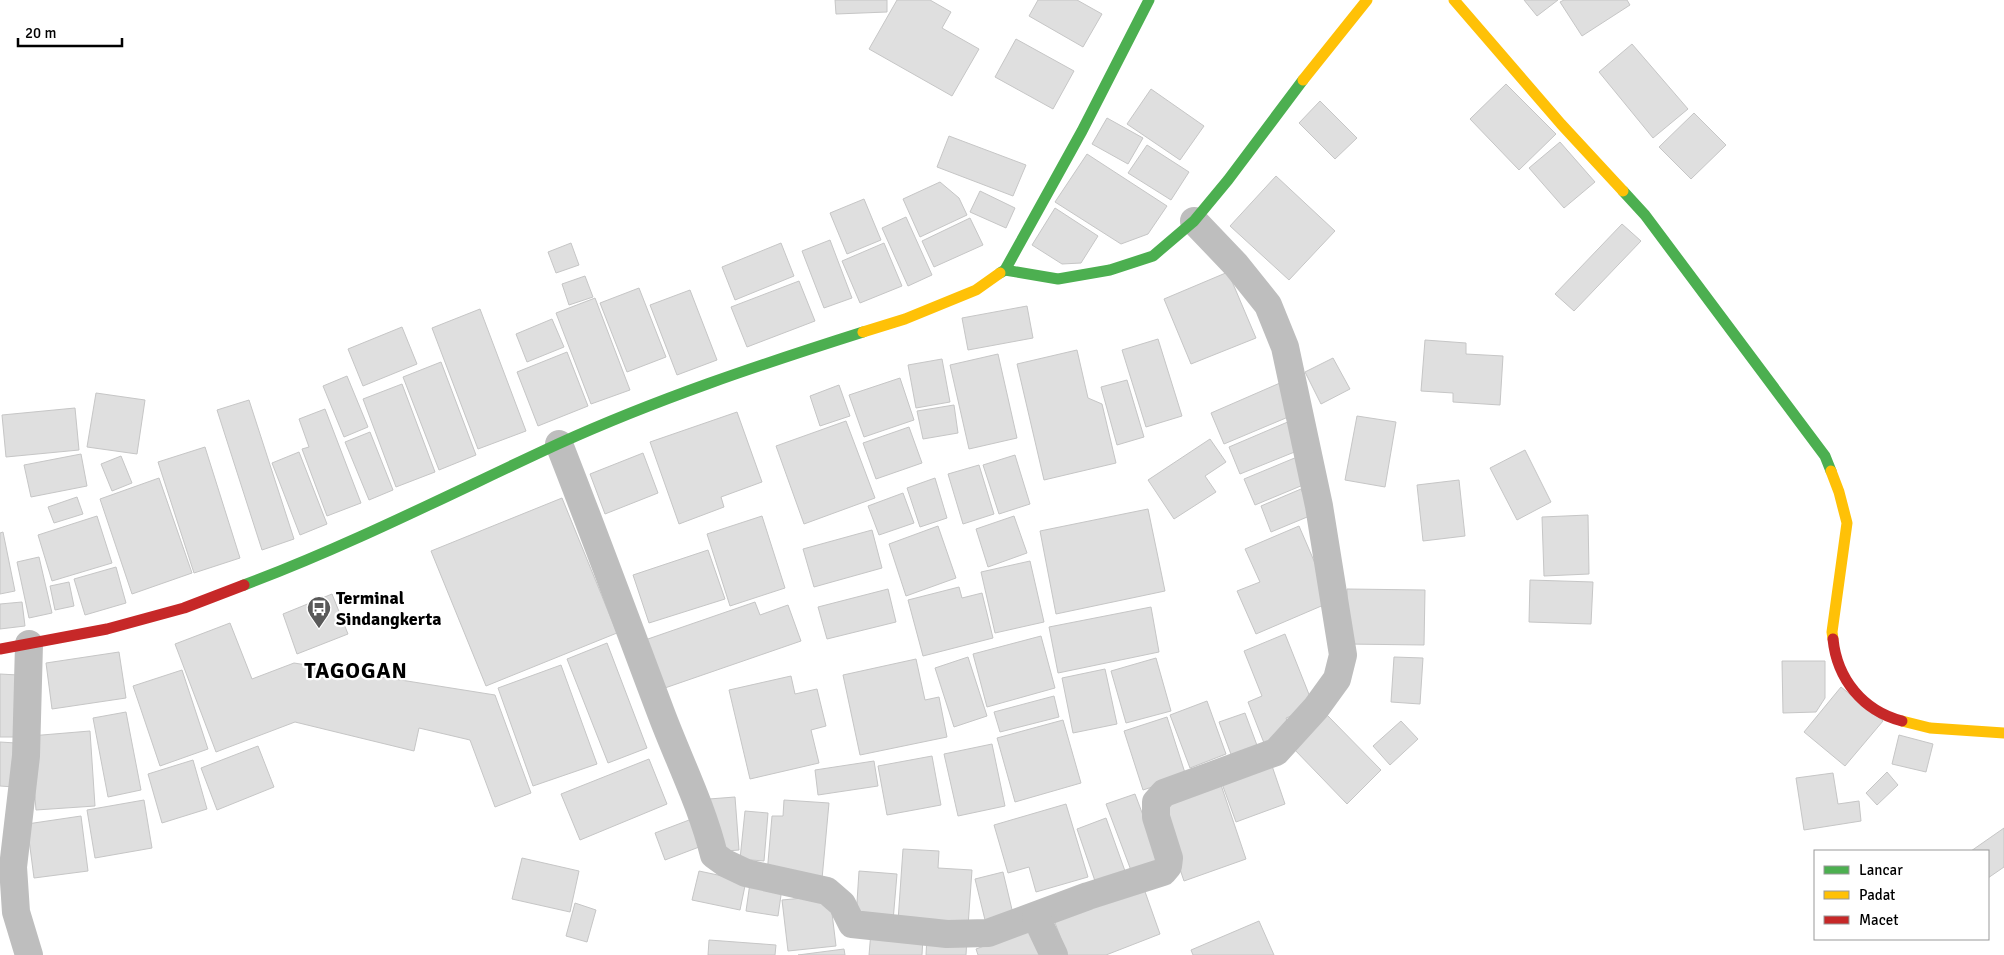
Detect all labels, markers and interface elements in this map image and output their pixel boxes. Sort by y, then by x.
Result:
scale bar [18,15,121,47]
text: 20 m [25,24,56,42]
place label: Terminal Sindangkerta [336,587,442,630]
bus stop icon: Terminal Sindangkerta [306,595,332,629]
district label: TAGOGAN [304,657,408,684]
legend [1814,850,1989,940]
text: Lancar [1859,861,1903,879]
text: Padat [1859,886,1895,904]
text: Macet [1859,911,1898,929]

